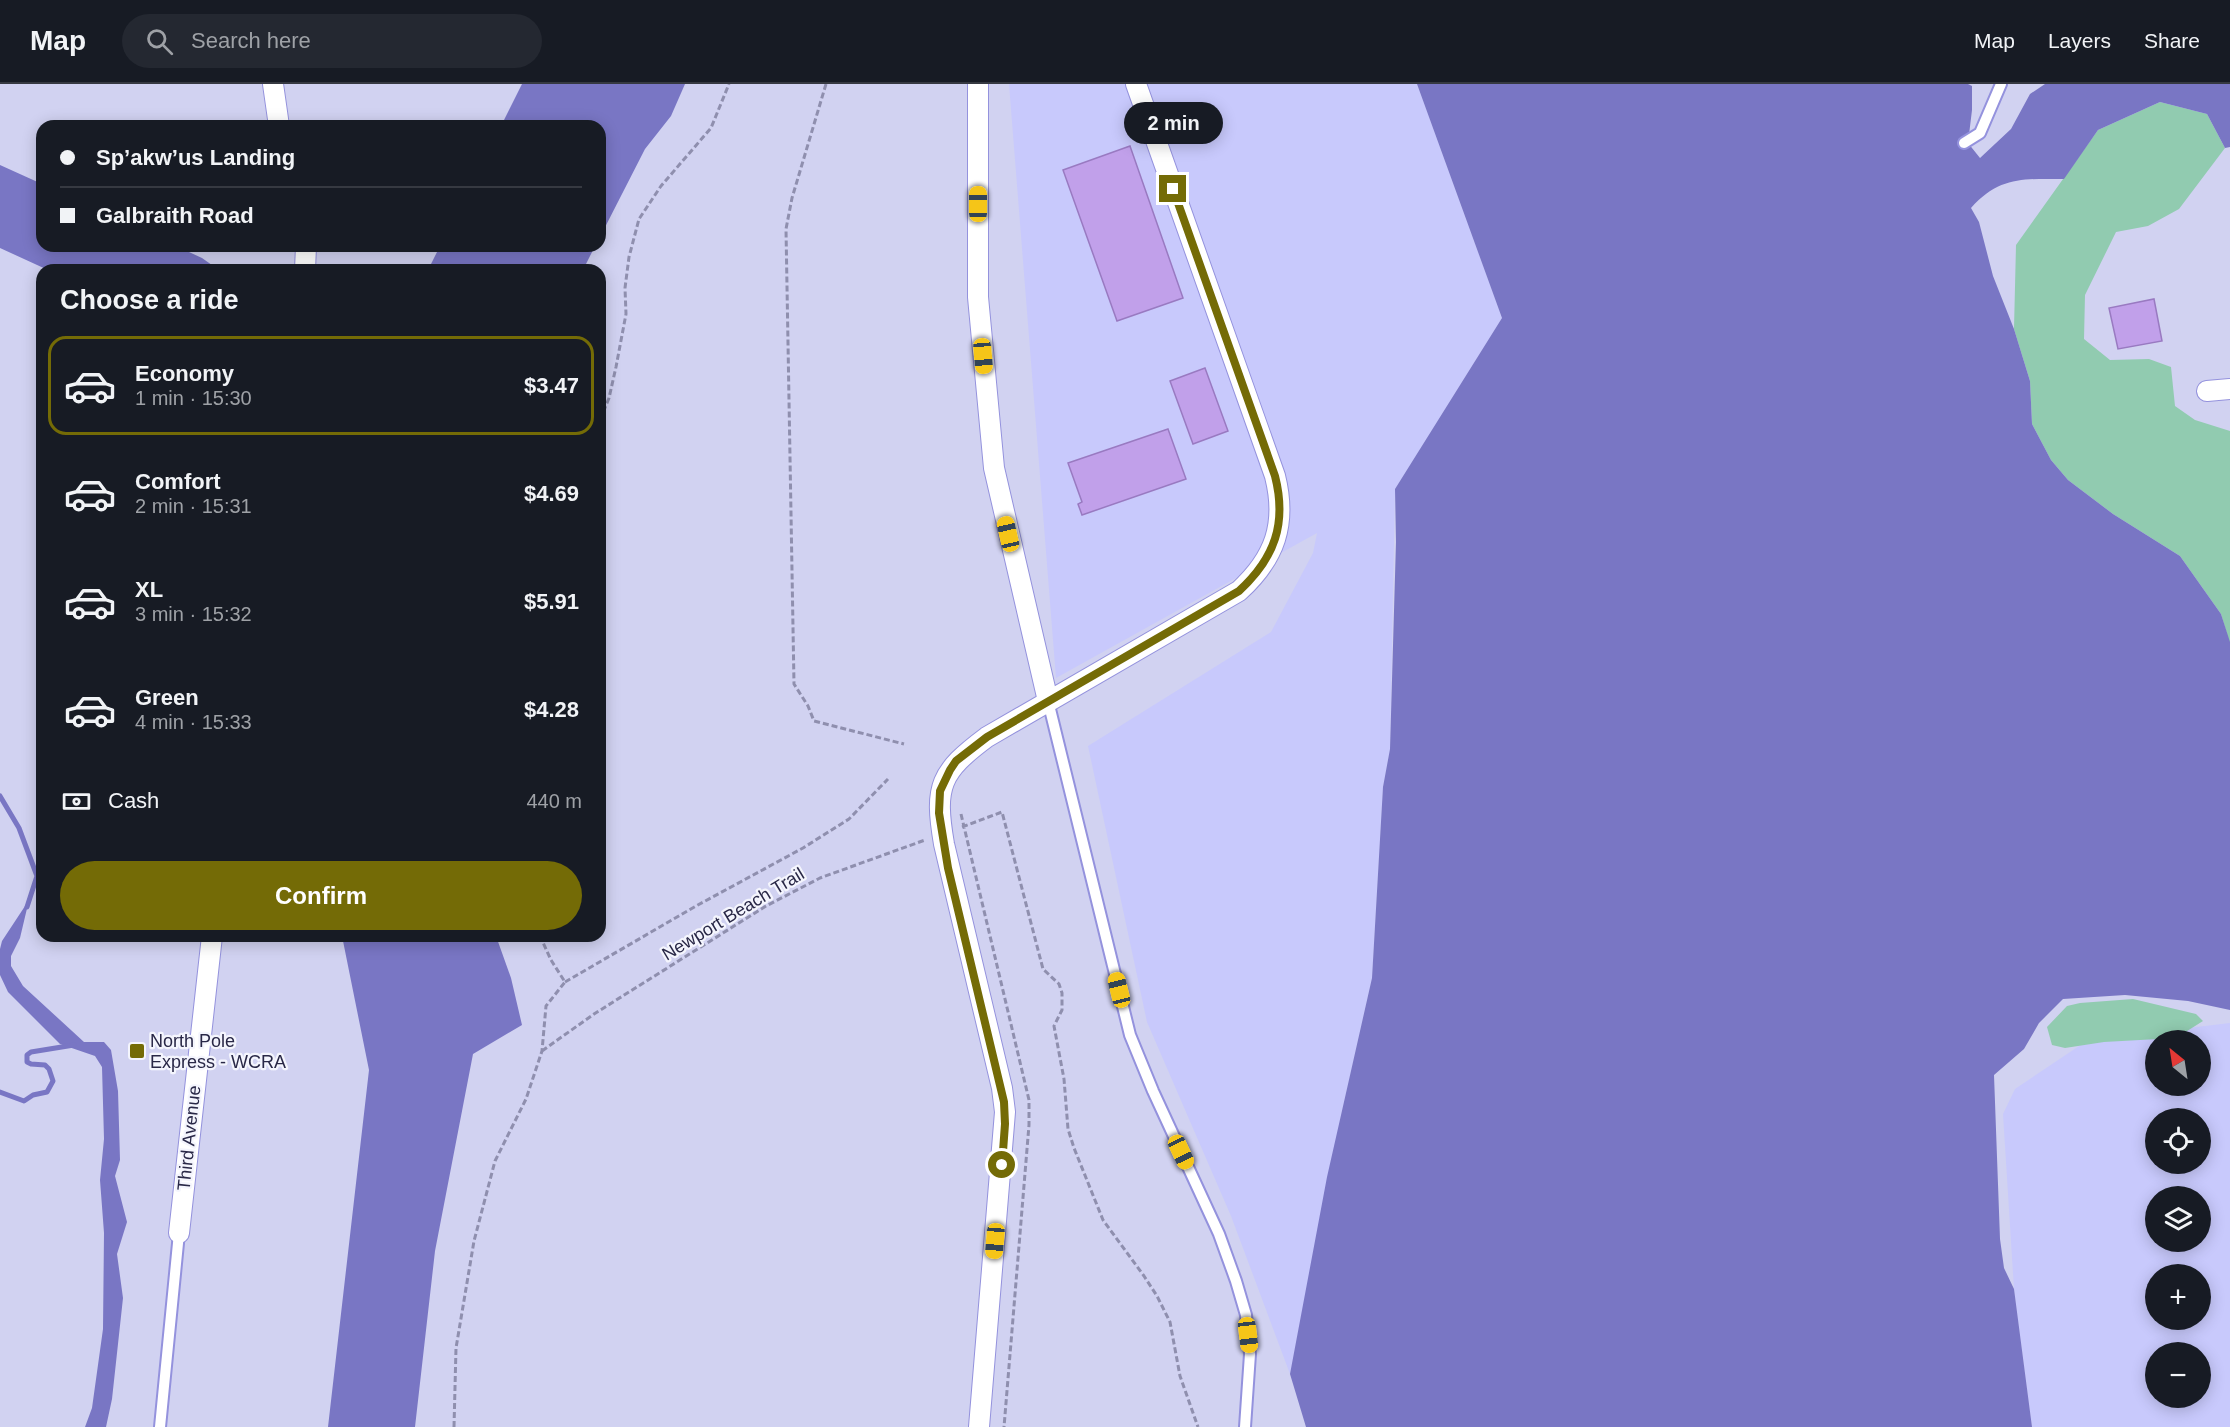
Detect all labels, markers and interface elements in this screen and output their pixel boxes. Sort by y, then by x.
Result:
search box [122,14,542,68]
text: Map [30,25,86,56]
icon: search [143,25,176,58]
text: Search here [191,28,311,53]
text: Map [1974,29,2015,52]
text: Layers [2048,29,2111,52]
text: Share [2144,29,2200,52]
callout: 2 min [1124,102,1222,144]
text: 2 min [1147,112,1200,134]
text: Sp’akw’us Landing [96,145,295,170]
route end [1159,175,1186,202]
car [969,186,987,222]
text: Galbraith Road [96,203,254,228]
text: Choose a ride [60,285,239,315]
car [972,337,994,375]
icon: car [63,359,117,413]
text: Economy [135,361,234,386]
text: $3.47 [524,373,579,398]
text: 1 min · 15:30 [135,387,252,409]
icon: car [63,467,117,521]
text: Comfort [135,469,221,494]
text: $4.69 [524,481,579,506]
text: 2 min · 15:31 [135,495,252,517]
car [995,514,1021,554]
icon: car [63,575,117,629]
text: XL [135,577,163,602]
text: $5.91 [524,589,579,614]
text: 3 min · 15:32 [135,603,252,625]
icon: car [63,683,117,737]
text: Green [135,685,199,710]
text: $4.28 [524,697,579,722]
text: 4 min · 15:33 [135,711,252,733]
icon: cash [60,785,93,818]
text: Cash [108,788,159,813]
text: 440 m [526,790,582,812]
button: Confirm [60,861,582,930]
street label: Newport Beach Trail [658,864,808,964]
car [1106,970,1132,1010]
north arrow [2145,1030,2211,1096]
map controls [2145,1030,2211,1408]
place label: North Pole Express - WCRA [150,1031,286,1072]
marker: North Pole Express - WCRA [128,1042,146,1060]
street label: Third Avenue [174,1084,204,1192]
button: locate [2145,1108,2211,1174]
car [1165,1132,1197,1172]
route start [988,1151,1015,1178]
button: layers [2145,1186,2211,1252]
car [984,1222,1006,1260]
button: + [2145,1264,2211,1330]
car [1237,1316,1259,1354]
button: − [2145,1342,2211,1408]

